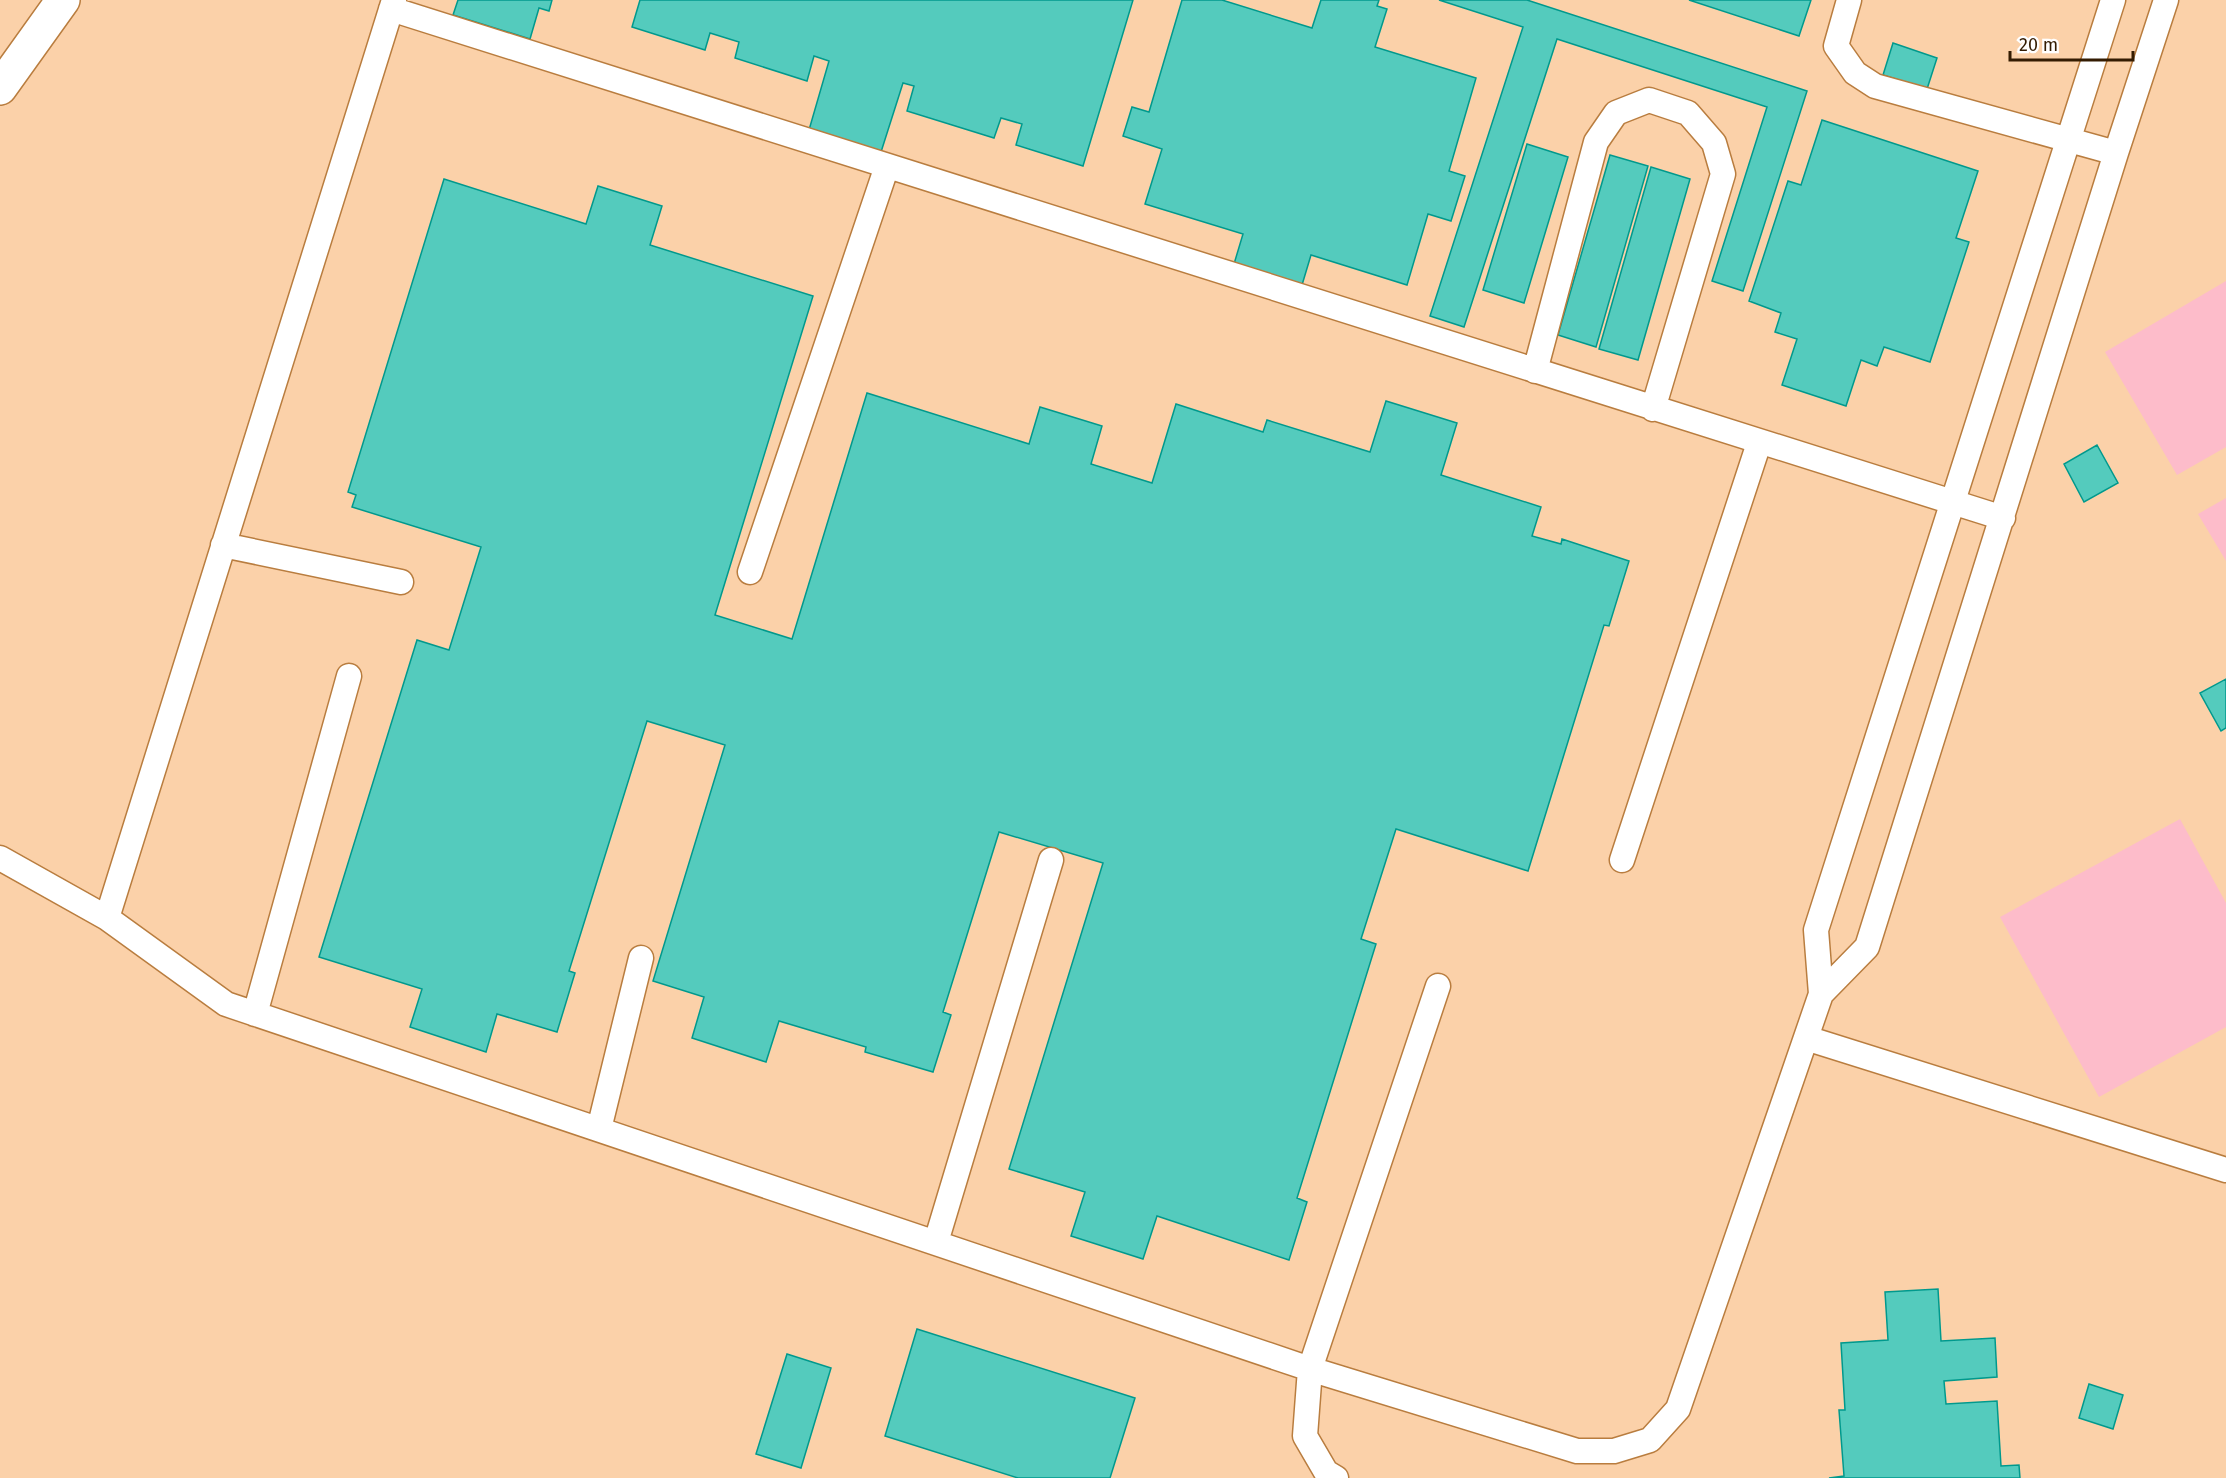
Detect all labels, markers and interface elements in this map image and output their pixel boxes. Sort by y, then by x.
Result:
scale bar [2010,24,2133,62]
text: 20 m [2019,34,2058,56]

